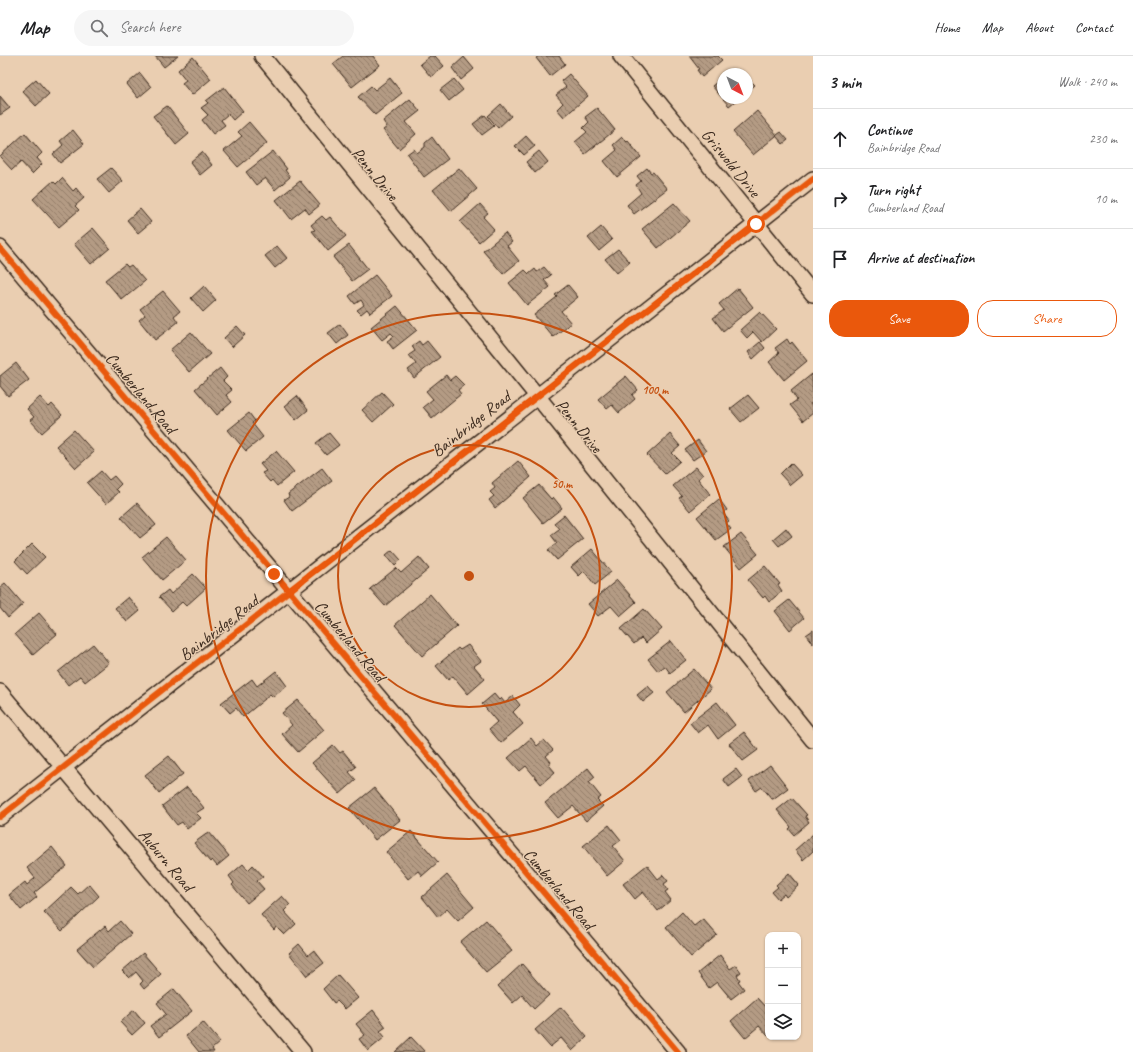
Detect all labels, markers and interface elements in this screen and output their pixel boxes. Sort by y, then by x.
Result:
search box [74,10,354,46]
text: Map [20,16,50,40]
icon: search [88,17,110,39]
text: Search here [120,18,181,37]
text: Home [934,19,960,36]
text: Map [982,19,1003,36]
text: About [1025,19,1053,36]
text: Contact [1075,19,1113,36]
north arrow [717,68,753,104]
text: 3 min [829,72,862,93]
text: Walk · 240 m [1058,74,1117,90]
text: Continue [867,121,912,140]
street label: Griswold Drive [697,124,766,203]
icon: ahead [829,128,851,150]
text: 230 m [1089,131,1117,147]
text: Bainbridge Road [867,140,939,156]
street label: Penn Drive [347,143,404,206]
text: Turn right [867,181,920,200]
icon: right [829,188,851,210]
text: 10 m [1095,191,1117,207]
text: Cumberland Road [867,200,943,216]
route start [747,215,765,233]
icon: arrive [829,248,851,270]
text: Arrive at destination [867,249,974,268]
button: Save [829,300,969,337]
button: Share [977,300,1117,337]
street label: Cumberland Road [101,348,182,440]
text: 100 m [642,382,669,398]
street label: Bainbridge Road [427,385,517,461]
street label: Penn Drive [551,395,608,458]
text: 50 m [552,476,573,492]
route end [265,565,283,583]
centre of rings [462,569,476,583]
street label: Bainbridge Road [175,589,265,665]
street label: Cumberland Road [310,596,391,688]
street label: Auburn Road [134,824,200,897]
street label: Cumberland Road [519,844,600,936]
map controls [765,932,801,1040]
button: + [765,932,801,968]
button: − [765,968,801,1004]
button: layers [765,1004,801,1040]

